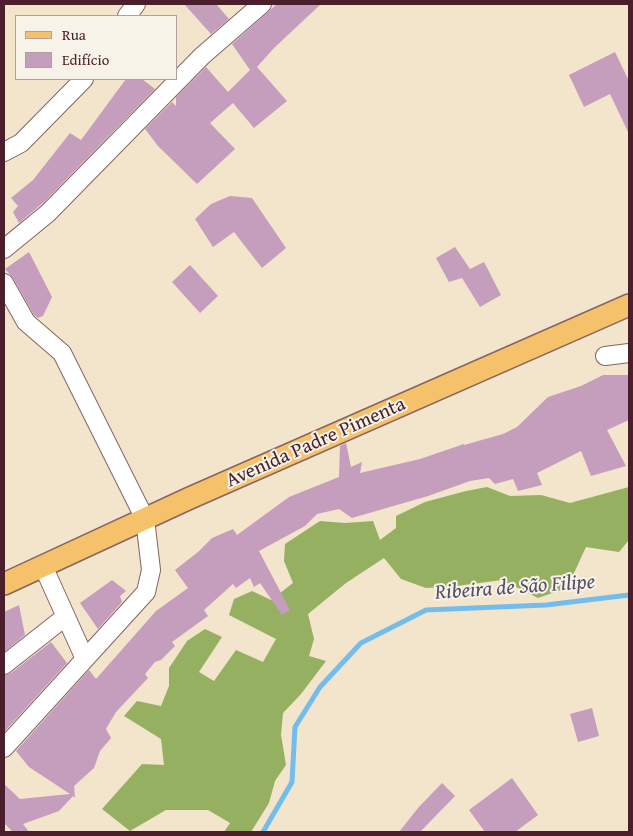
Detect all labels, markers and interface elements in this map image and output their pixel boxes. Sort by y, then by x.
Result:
legend [15,15,178,80]
text: Rua [62,24,86,45]
text: Edifício [62,49,109,70]
street label: Avenida Padre Pimenta [223,393,409,493]
water label: Ribeira de São Filipe [434,570,596,606]

